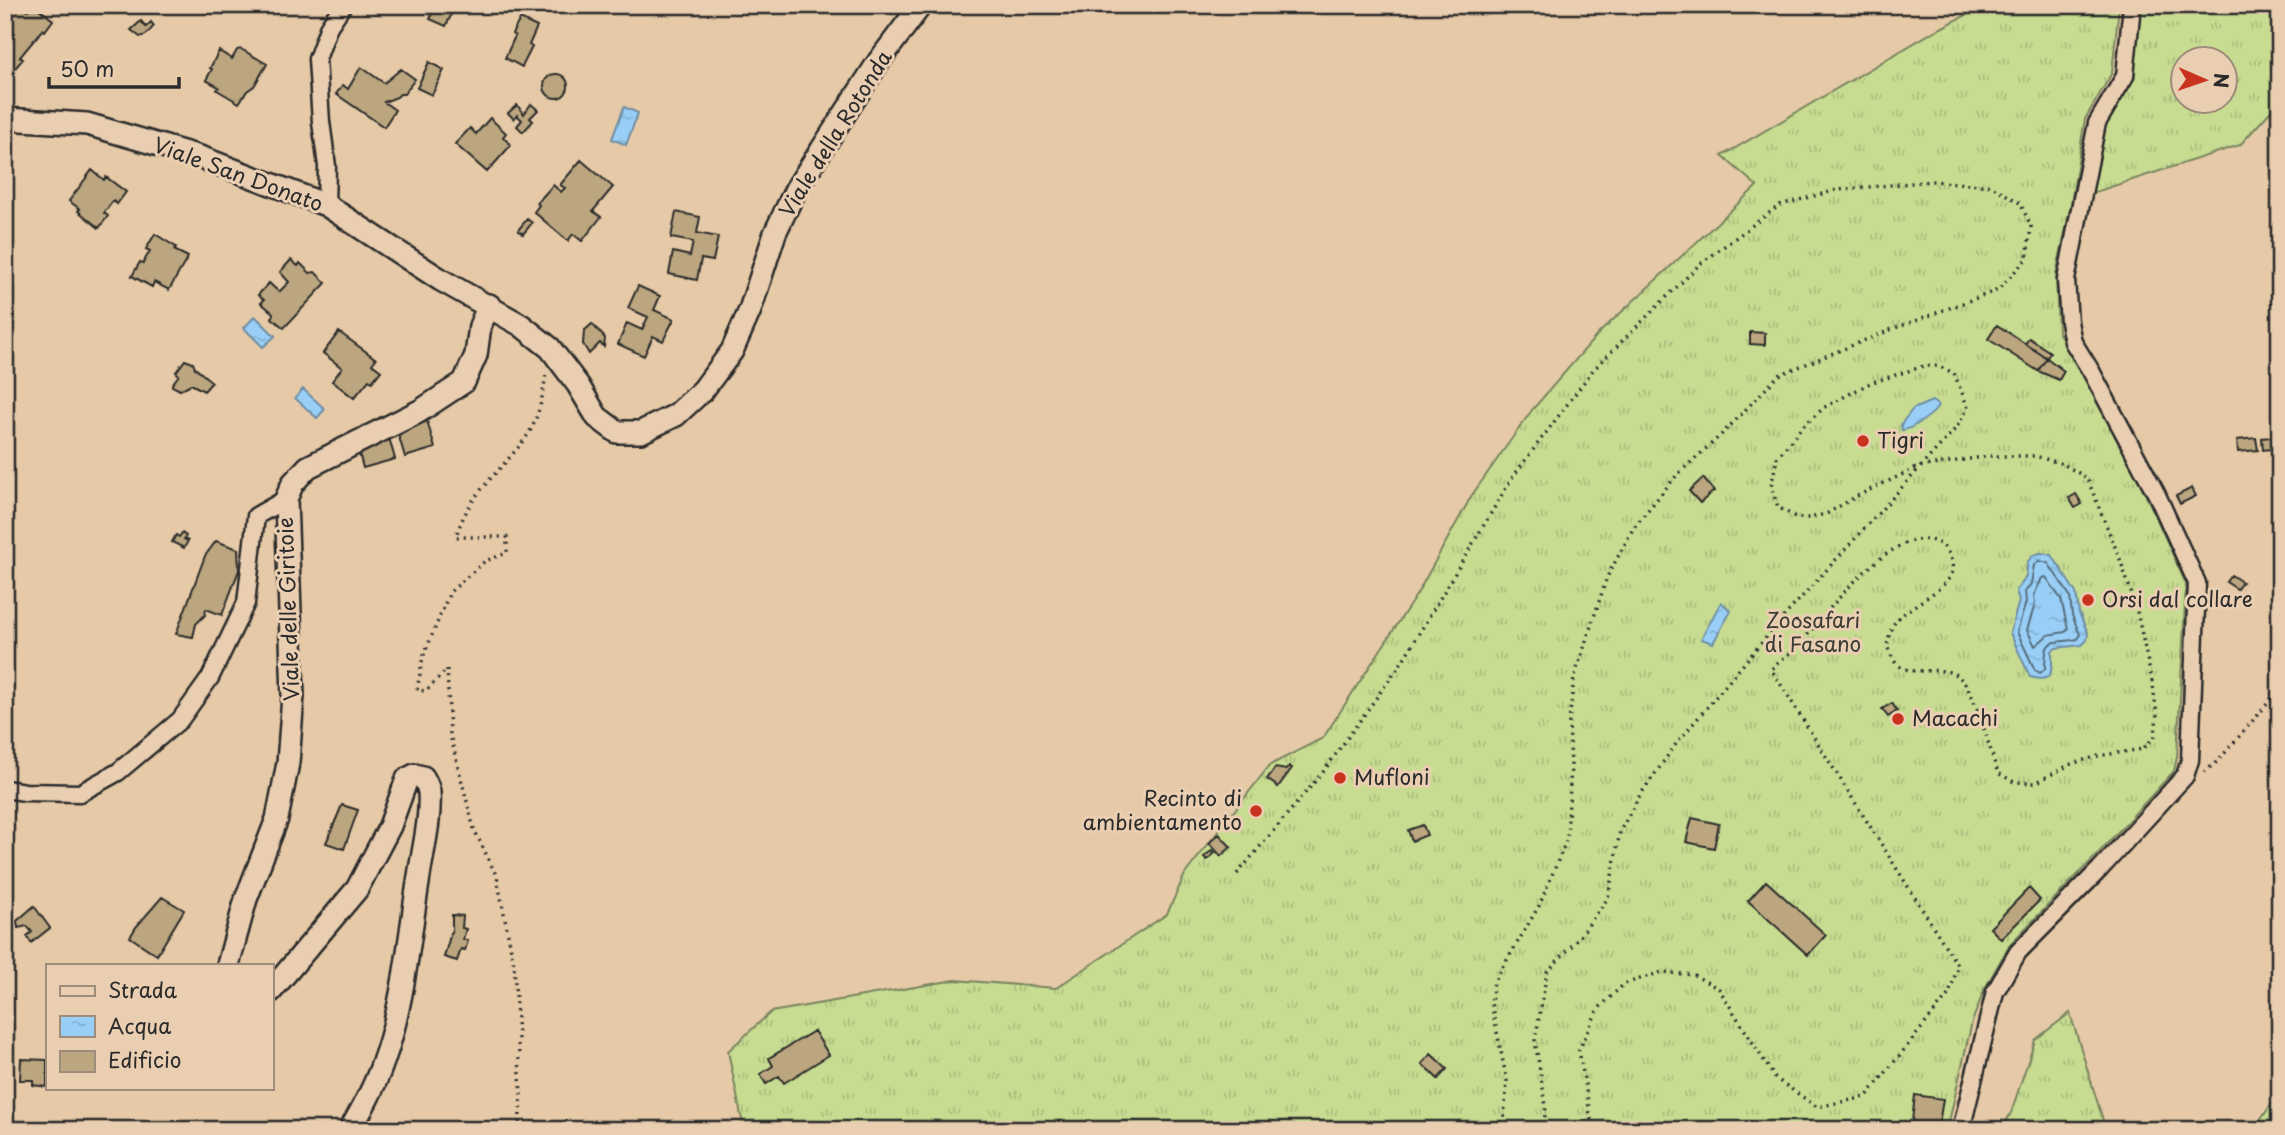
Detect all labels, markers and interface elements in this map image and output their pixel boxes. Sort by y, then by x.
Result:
street label: Viale della Rotonda [770,43,899,223]
scale bar [49,46,178,90]
north arrow [2170,46,2240,116]
text: 50 m [60,52,114,84]
text: N [2208,73,2236,89]
street label: Viale San Donato [149,128,328,219]
place label: Tigri [1877,423,1924,455]
marker: Tigri [1855,433,1871,449]
street label: Viale delle Giritoie [268,516,306,702]
place label: Orsi dal collare [2102,582,2253,614]
marker: Orsi dal collare [2080,592,2096,608]
park label: Zoosafari di Fasano [1765,603,1861,659]
place label: Macachi [1912,701,1998,733]
marker: Macachi [1890,711,1906,727]
place label: Mufloni [1354,760,1430,792]
marker: Mufloni [1332,770,1348,786]
place label: Recinto di ambientamento [1083,781,1242,837]
marker: Recinto di ambientamento [1248,803,1264,819]
legend [46,964,273,1090]
text: Strada [108,973,178,1005]
text: Acqua [108,1009,171,1041]
text: Edificio [108,1043,181,1075]

